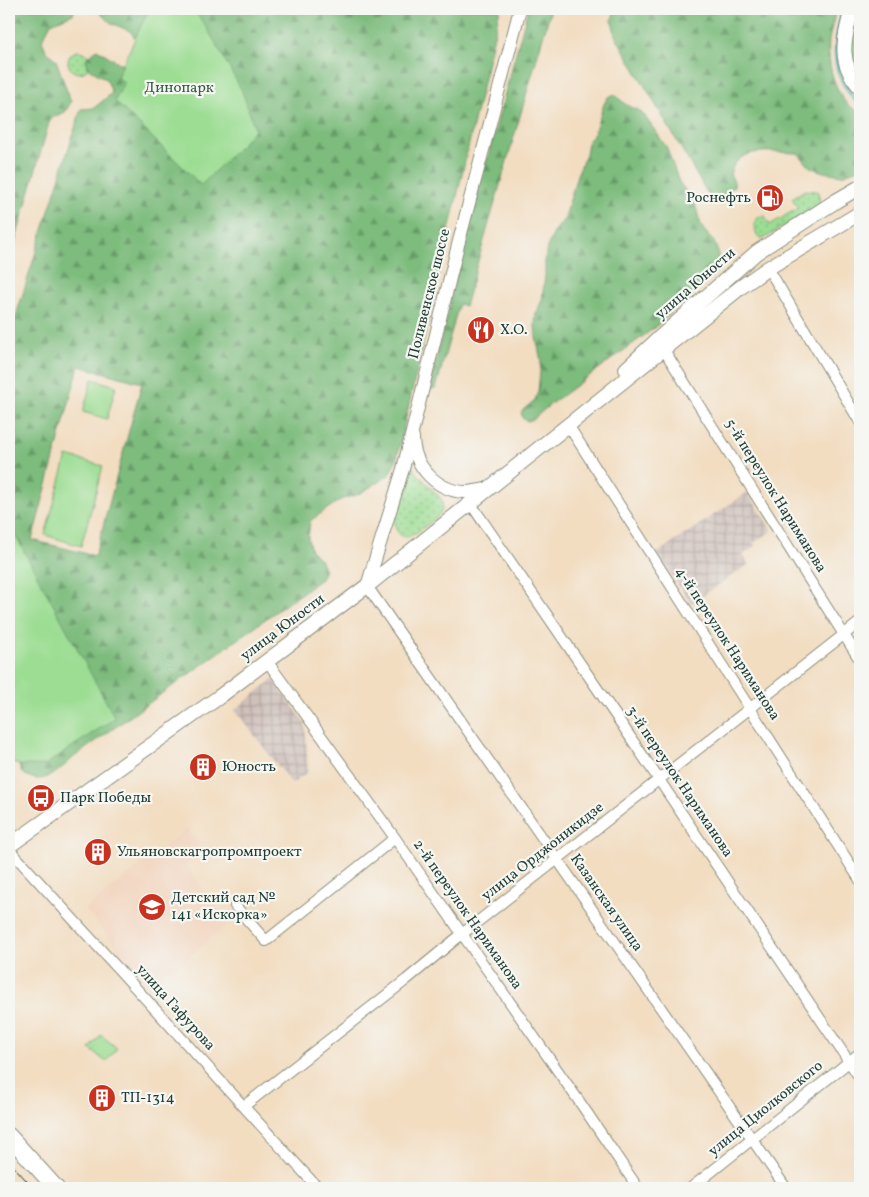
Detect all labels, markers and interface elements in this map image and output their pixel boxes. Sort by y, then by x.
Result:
park label: Динопарк [144,78,214,99]
fuel station icon: Роснефть [755,183,785,213]
place label: Роснефть [686,188,751,209]
street label: Поливенское шоссе [404,227,456,361]
street label: улица Юности [651,243,741,325]
restaurant icon: Х.О. [466,315,496,345]
place label: Х.О. [500,320,527,341]
street label: 5-й переулок Нариманова [719,415,831,577]
street label: 4-й переулок Нариманова [669,563,785,725]
street label: улица Юности [237,589,329,667]
street label: 3-й переулок Нариманова [620,702,738,862]
building icon: Юность [188,752,218,782]
place label: Юность [222,757,276,778]
bus stop icon: Парк Победы [26,783,56,813]
place label: Парк Победы [60,788,151,809]
street label: улица Орджоникидзе [477,798,609,906]
street label: 2-й переулок Нариманова [407,836,527,994]
building icon: Ульяновскагропромпроект [83,837,113,867]
place label: Ульяновскагропромпроект [117,842,302,863]
street label: Казанская улица [564,850,648,956]
place label: Детский сад № 141 «Искорка» [171,888,276,926]
school or university icon: Детский сад № 141 «Искорка» [137,892,167,922]
street label: улица Гафурова [130,960,220,1056]
street label: улица Циолковского [704,1056,828,1162]
building icon: ТП-1314 [87,1083,117,1113]
place label: ТП-1314 [121,1088,175,1109]

